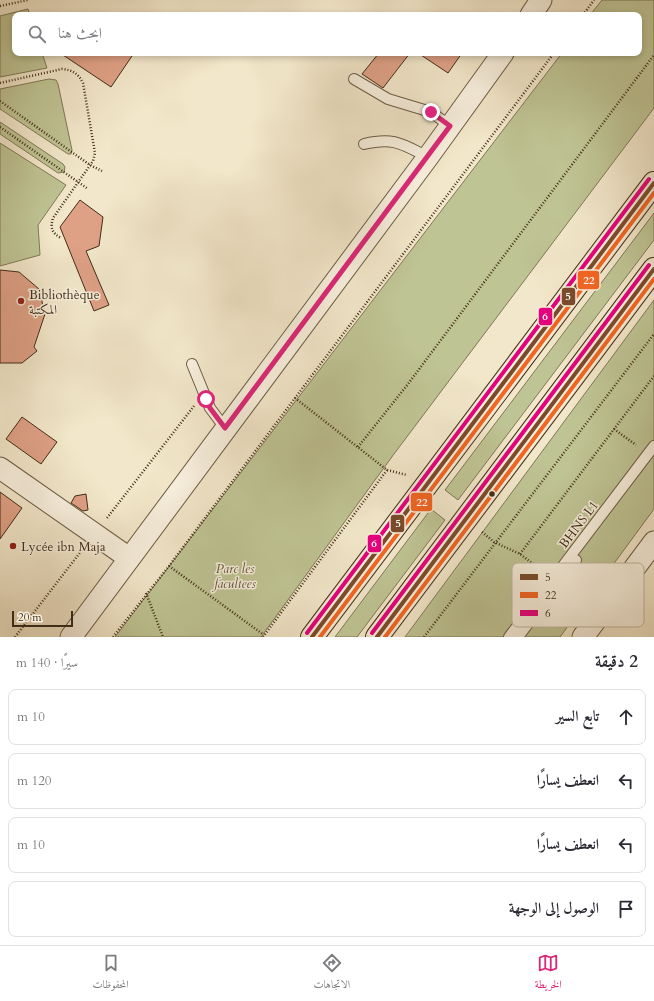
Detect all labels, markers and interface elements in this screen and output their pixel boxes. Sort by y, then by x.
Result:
search box [12,12,642,56]
icon: search [26,23,48,45]
text: ابحث هنا [58,23,102,43]
route end [422,103,440,121]
line badge: 22 [577,270,600,290]
text: 22 [583,273,595,288]
place label: Bibliothèque المكتبة [29,286,100,319]
line badge: 5 [561,287,576,306]
text: 5 [565,289,571,304]
marker: Bibliothèque المكتبة [16,296,26,306]
line badge: 6 [538,307,553,326]
text: 6 [542,309,548,324]
route start [197,390,215,408]
unlabelled marker [487,489,497,499]
line badge: 22 [410,492,433,512]
text: 22 [416,495,428,510]
street label: BHNS L1 [555,497,603,552]
line badge: 5 [390,514,405,533]
text: 5 [395,516,401,531]
line badge: 6 [367,534,382,553]
text: 6 [371,536,377,551]
place label: Lycée ibn Maja [21,538,106,556]
marker: Lycée ibn Maja [8,541,18,551]
park label: Parc les facultees [211,560,256,593]
legend [512,563,644,627]
text: 5 [545,570,551,585]
text: 22 [545,588,557,603]
text: 6 [545,606,551,621]
scale bar [12,609,73,628]
text: 20 m [18,610,42,625]
text: 2 دقيقة [595,650,638,673]
text: سيرًا · 140 m [16,654,78,672]
text: تابع السير [556,706,599,726]
icon: ahead [615,706,637,728]
text: 10 m [17,708,45,726]
text: انعطف يسارًا [537,770,599,790]
icon: left [615,770,637,792]
text: 120 m [17,772,51,790]
text: انعطف يسارًا [537,834,599,854]
icon: left [615,834,637,856]
text: 10 m [17,836,45,854]
text: الوصول إلى الوجهة [509,898,599,918]
icon: arrive [615,898,637,920]
tab: المحفوظات [92,952,129,995]
tab: الاتجاهات [313,952,350,995]
tab: الخريطة [535,952,562,995]

